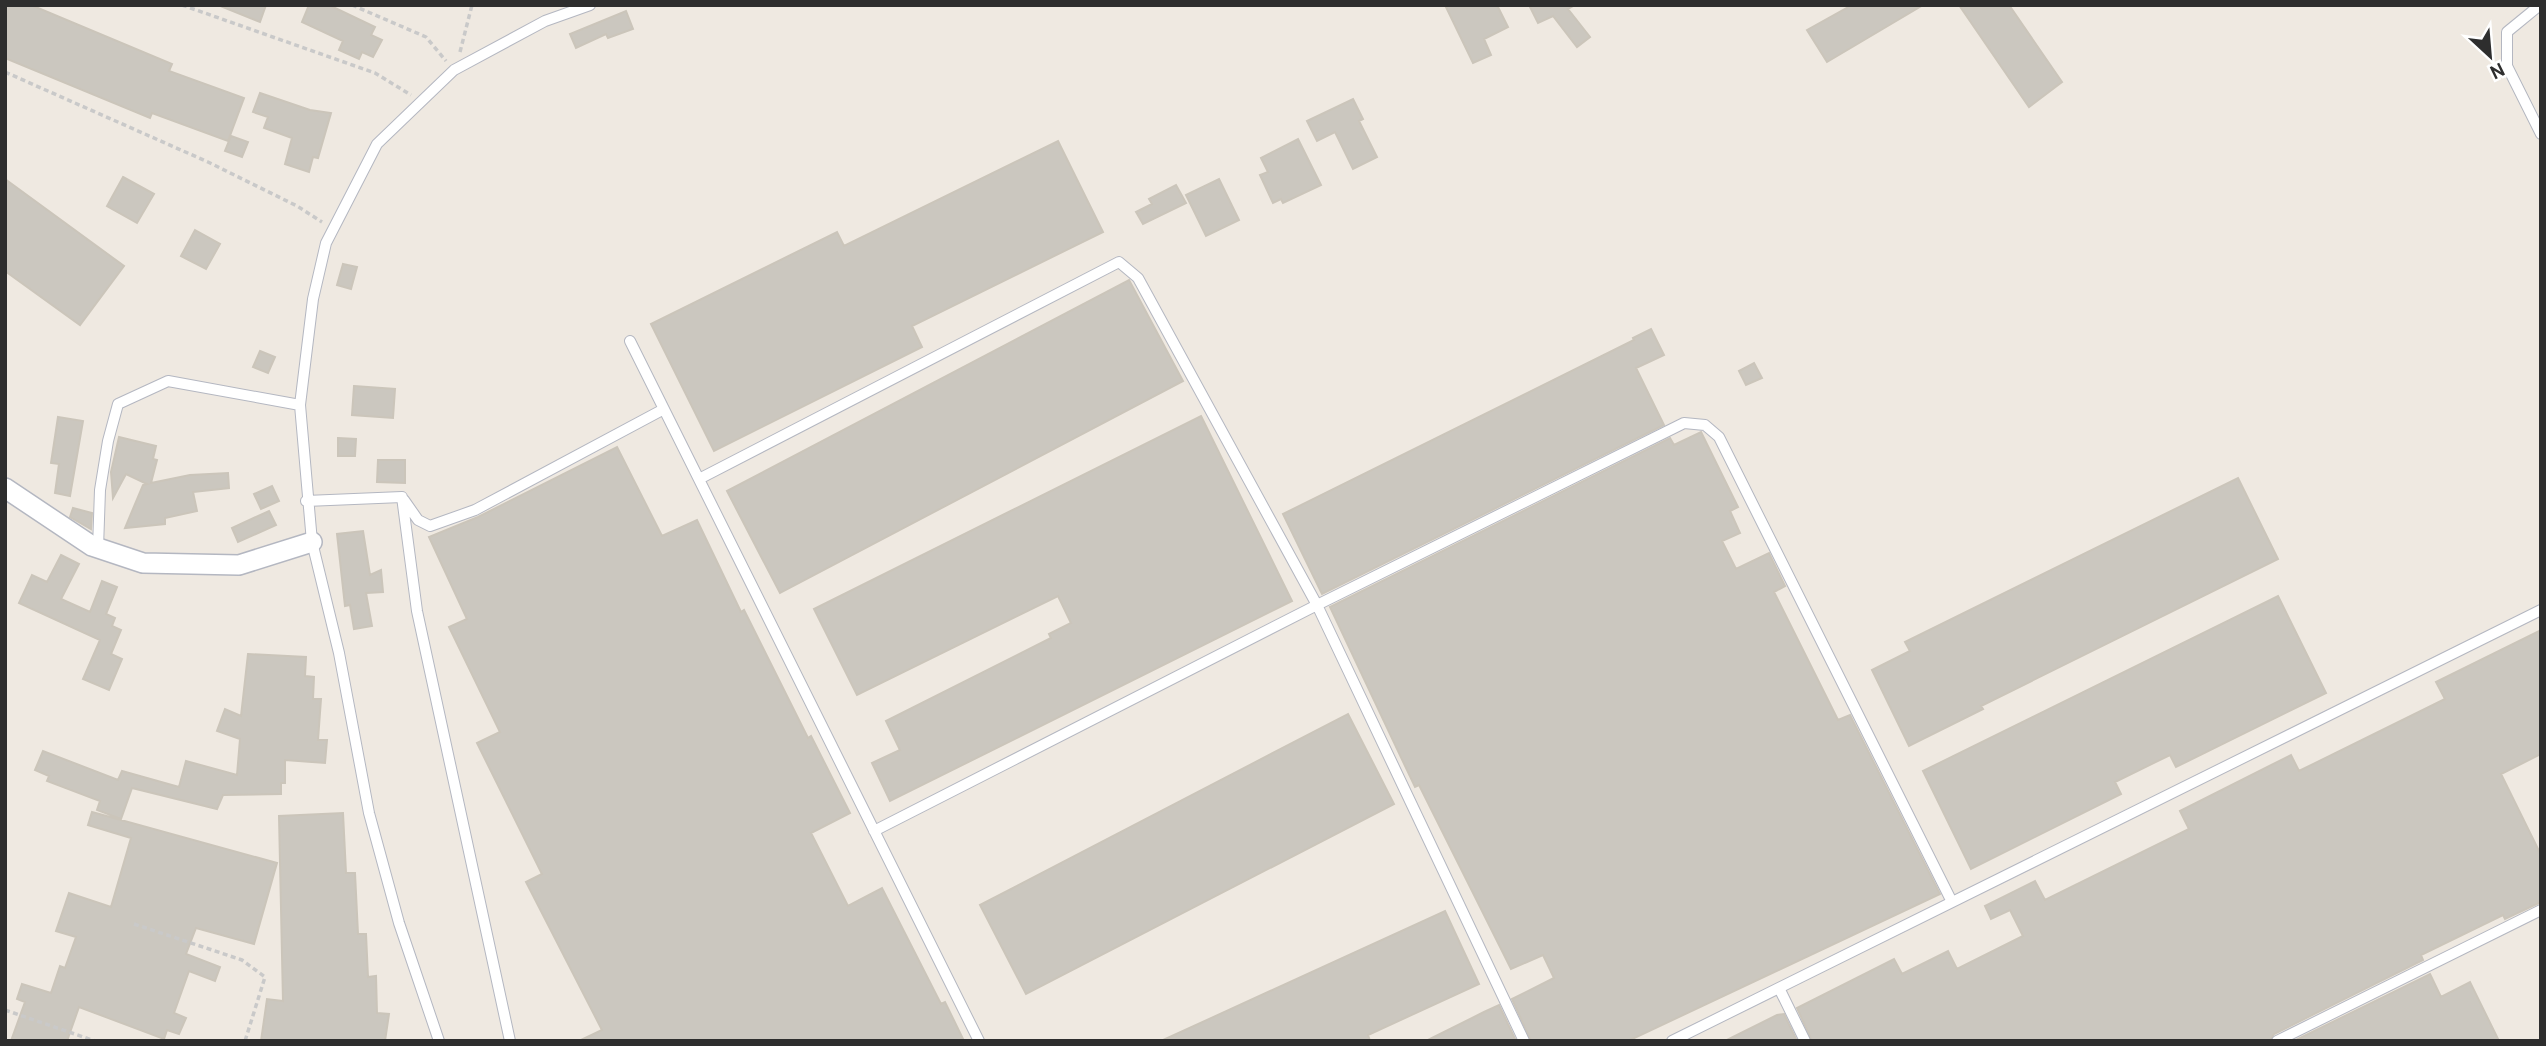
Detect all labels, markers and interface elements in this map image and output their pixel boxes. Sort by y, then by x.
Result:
north arrow [2455,21,2525,91]
text: N [2486,58,2508,84]

